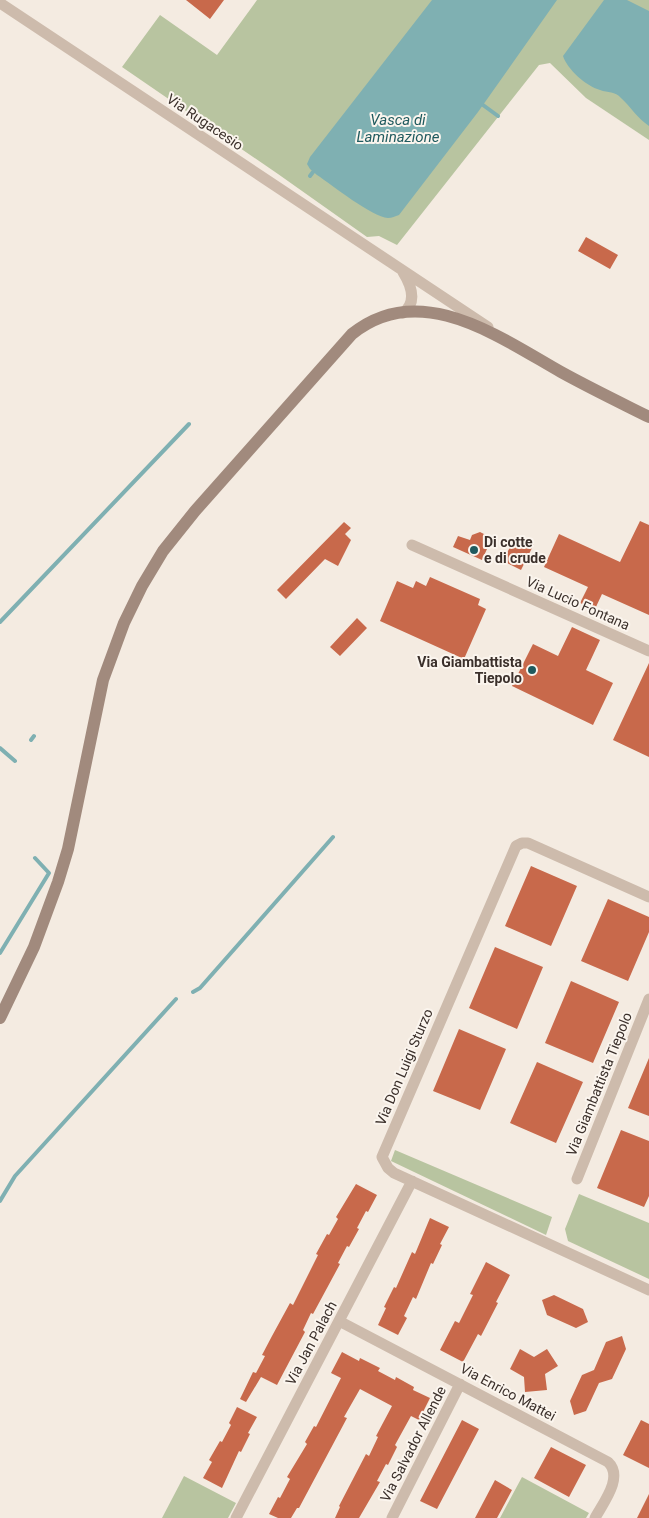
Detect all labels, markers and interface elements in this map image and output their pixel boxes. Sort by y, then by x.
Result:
street label: Via Rugacesio [164,91,246,153]
water label: Vasca di Laminazione [357,111,440,146]
place label: Di cotte e di crude [484,534,546,566]
marker: Di cotte e di crude [468,544,480,556]
street label: Via Lucio Fontana [524,573,632,633]
place label: Via Giambattista Tiepolo [417,654,522,686]
marker: Via Giambattista Tiepolo [526,664,538,676]
street label: Via Don Luigi Sturzo [372,1006,436,1128]
street label: Via Giambattista Tiepolo [563,1010,635,1158]
street label: Via Jan Palach [282,1298,340,1388]
street label: Via Enrico Mattei [458,1360,558,1424]
street label: Via Salvador Allende [377,1384,449,1504]

